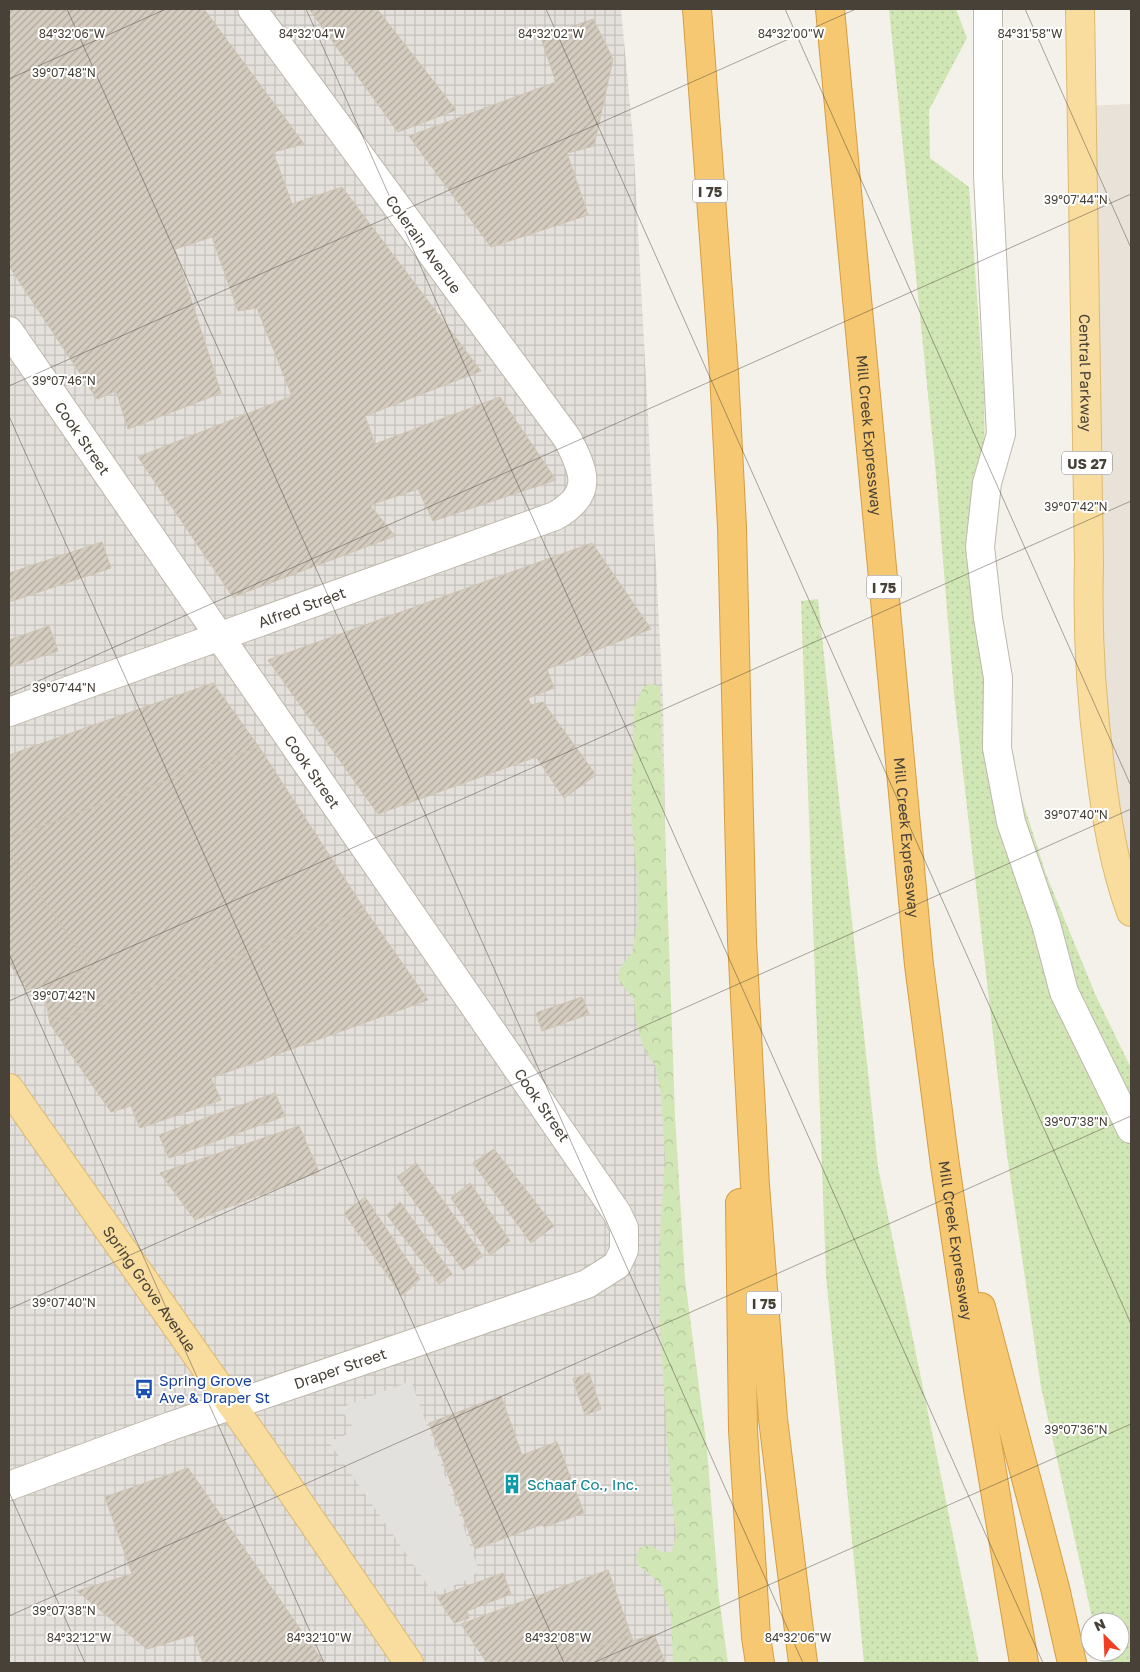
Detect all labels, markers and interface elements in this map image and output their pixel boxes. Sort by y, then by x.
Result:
text: 84°32'06"W [39,26,106,41]
text: 84°32'04"W [279,26,346,41]
text: 84°32'02"W [518,26,585,41]
text: 84°32'00"W [758,26,825,41]
text: 84°31'58"W [998,26,1063,41]
text: 39°07'48"N [32,65,96,80]
road number: I 75 [692,180,728,202]
street label: Colerain Avenue [382,192,466,297]
text: 39°07'44"N [1044,192,1108,207]
street label: Central Parkway [1076,314,1096,433]
street label: Mill Creek Expressway [853,354,886,517]
text: 39°07'46"N [32,373,96,388]
street label: Cook Street [51,398,114,478]
road number: US 27 [1062,452,1112,474]
text: 39°07'42"N [1044,499,1108,514]
road number: I 75 [866,576,902,598]
street label: Alfred Street [256,583,348,631]
text: 39°07'44"N [32,680,96,695]
street label: Cook Street [281,731,344,812]
street label: Mill Creek Expressway [891,756,924,919]
text: 39°07'40"N [1044,807,1108,822]
text: 39°07'42"N [32,988,96,1003]
street label: Cook Street [511,1065,574,1145]
text: 39°07'38"N [1044,1114,1108,1129]
street label: Mill Creek Expressway [935,1159,977,1322]
street label: Spring Grove Avenue [100,1222,200,1355]
road number: I 75 [746,1292,782,1315]
text: 39°07'40"N [32,1295,96,1310]
street label: Draper Street [291,1344,389,1392]
place label: Spring Grove Ave & Draper St [159,1371,270,1406]
bus stop icon: Spring Grove Ave & Draper St [133,1378,155,1400]
text: 39°07'36"N [1044,1422,1108,1437]
building icon: Schaaf Co., Inc. [501,1473,523,1495]
place label: Schaaf Co., Inc. [527,1475,638,1493]
text: 39°07'38"N [32,1603,96,1618]
north arrow [1080,1612,1130,1662]
text: N [1091,1615,1108,1635]
text: 84°32'12"W [47,1630,112,1645]
text: 84°32'10"W [286,1630,352,1645]
text: 84°32'08"W [525,1630,592,1645]
text: 84°32'06"W [765,1630,832,1645]

